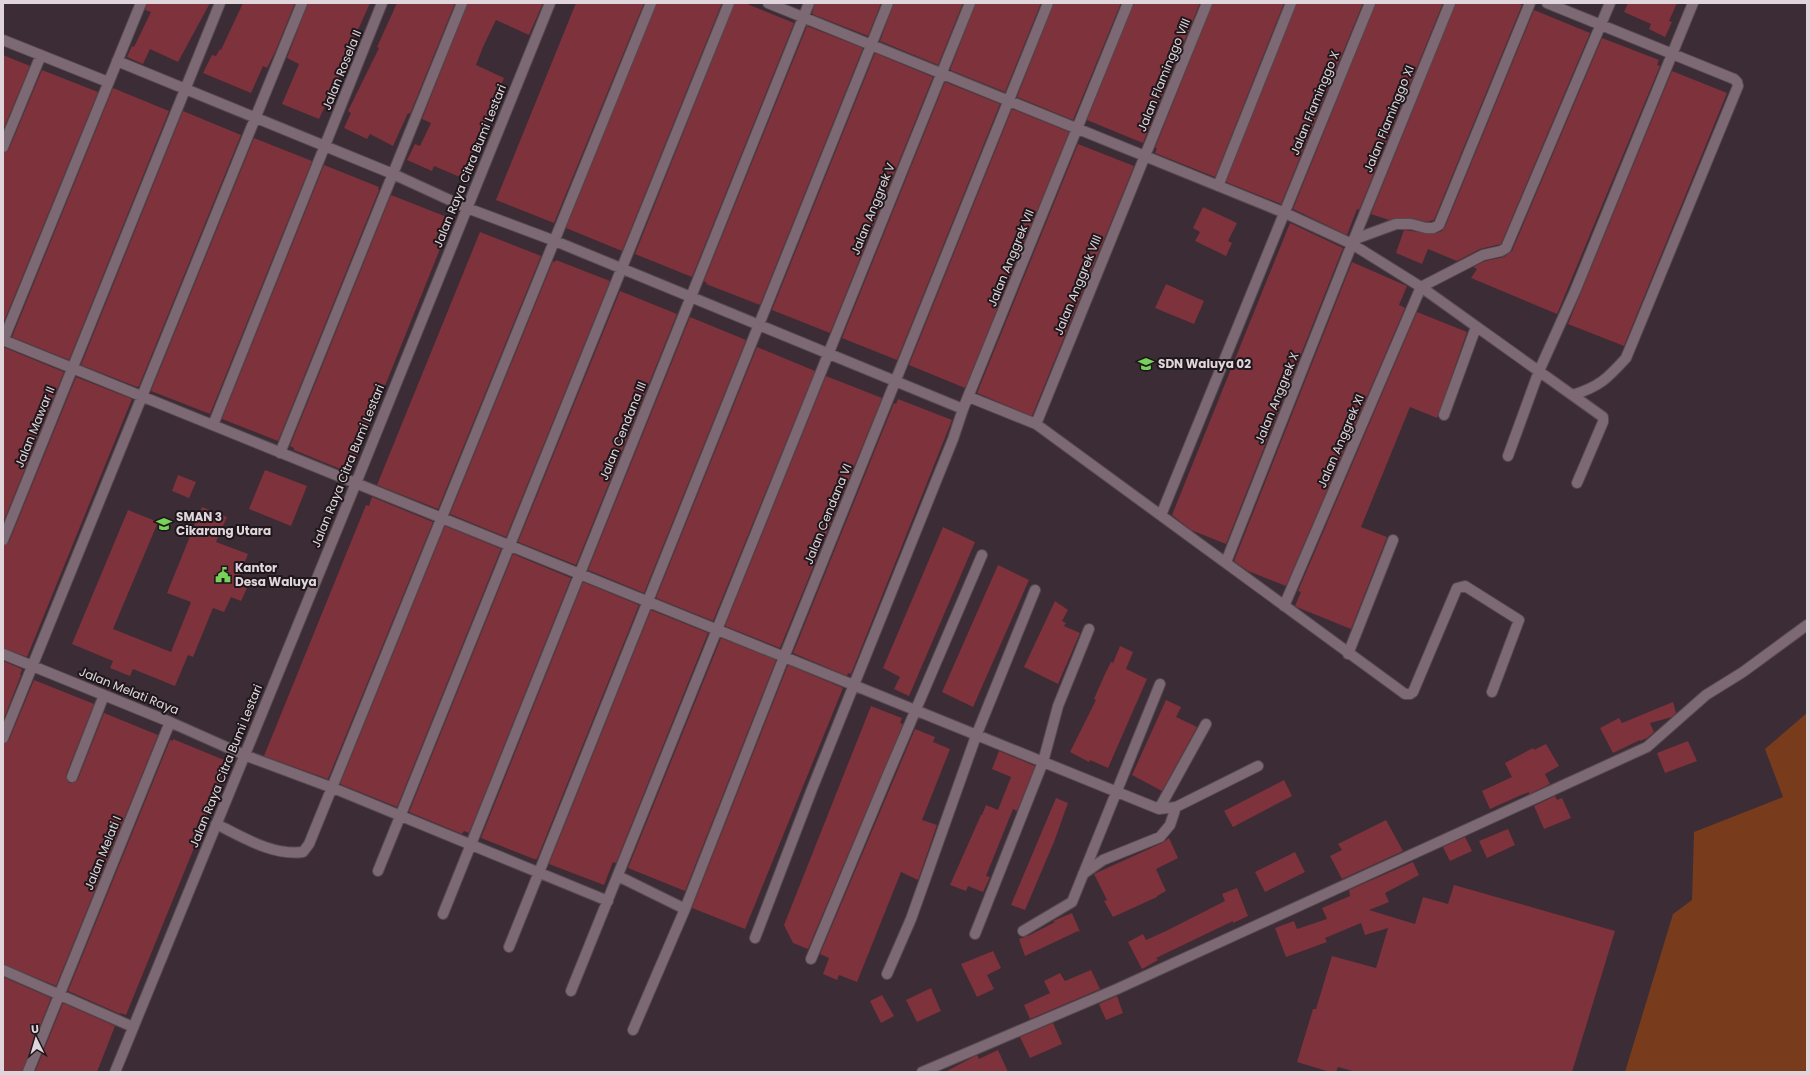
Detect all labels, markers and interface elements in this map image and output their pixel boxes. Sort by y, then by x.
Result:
street label: Jalan Flaminggo VIII [1133,16,1194,134]
street label: Jalan Rosela II [318,27,365,113]
street label: Jalan Flaminggo X [1286,48,1343,157]
street label: Jalan Flaminggo XI [1359,63,1418,175]
street label: Jalan Raya Citra Bumi Lestari [429,82,510,250]
street label: Jalan Anggrek V [846,160,899,257]
street label: Jalan Anggrek VII [983,206,1038,309]
street label: Jalan Anggrek VIII [1050,232,1105,337]
street label: Jalan Anggrek X [1250,350,1303,446]
school or university icon: SDN Waluya 02 [1137,355,1155,373]
place label: SDN Waluya 02 [1158,355,1251,372]
street label: Jalan Cendana III [595,379,650,483]
street label: Jalan Raya Citra Bumi Lestari [307,382,388,550]
street label: Jalan Mawar II [10,384,59,470]
street label: Jalan Anggrek XI [1313,391,1368,490]
street label: Jalan Cendana VI [800,461,855,567]
place label: SMAN 3 Cikarang Utara [176,508,271,539]
school or university icon: SMAN 3 Cikarang Utara [155,515,173,533]
place label: Kantor Desa Waluya [235,559,317,590]
public building icon: Kantor Desa Waluya [214,566,232,584]
street label: Jalan Melati Raya [77,663,182,718]
street label: Jalan Raya Citra Bumi Lestari [185,682,266,850]
street label: Jalan Melati I [80,813,125,892]
north arrow [16,1019,56,1059]
text: U [31,1021,40,1037]

